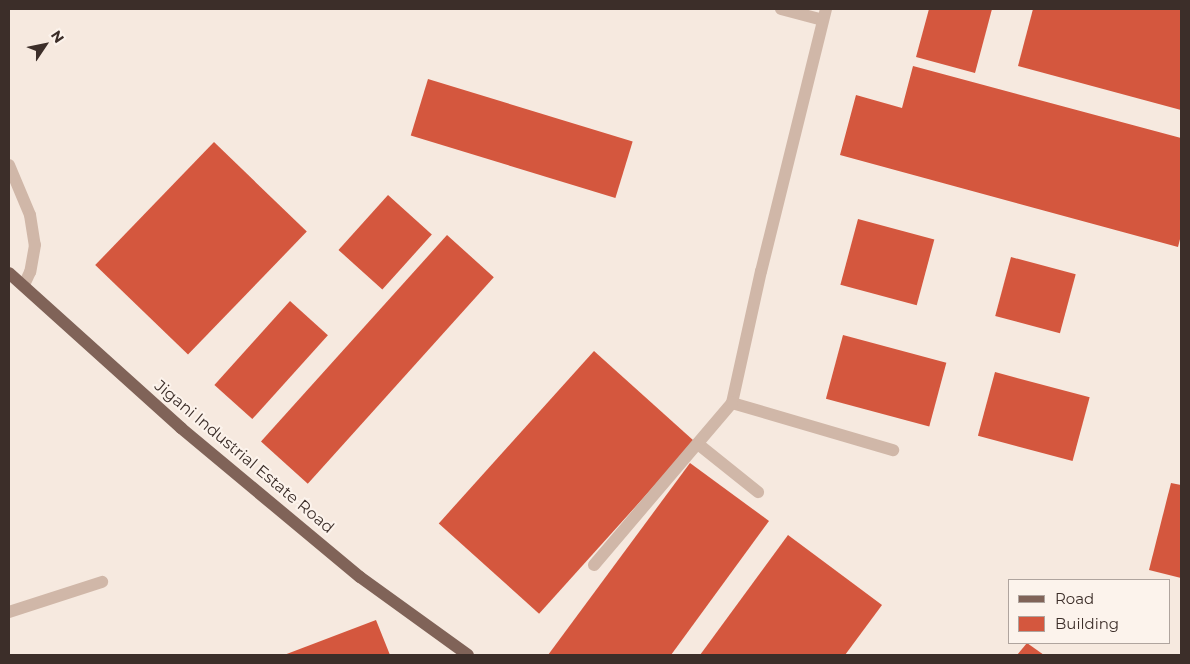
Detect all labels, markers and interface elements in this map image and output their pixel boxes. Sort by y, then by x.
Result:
north arrow [20,20,70,70]
text: N [47,27,68,46]
street label: Jigani Industrial Estate Road [150,376,338,538]
legend [1008,579,1170,644]
text: Road [1055,589,1094,608]
text: Building [1055,614,1119,633]

